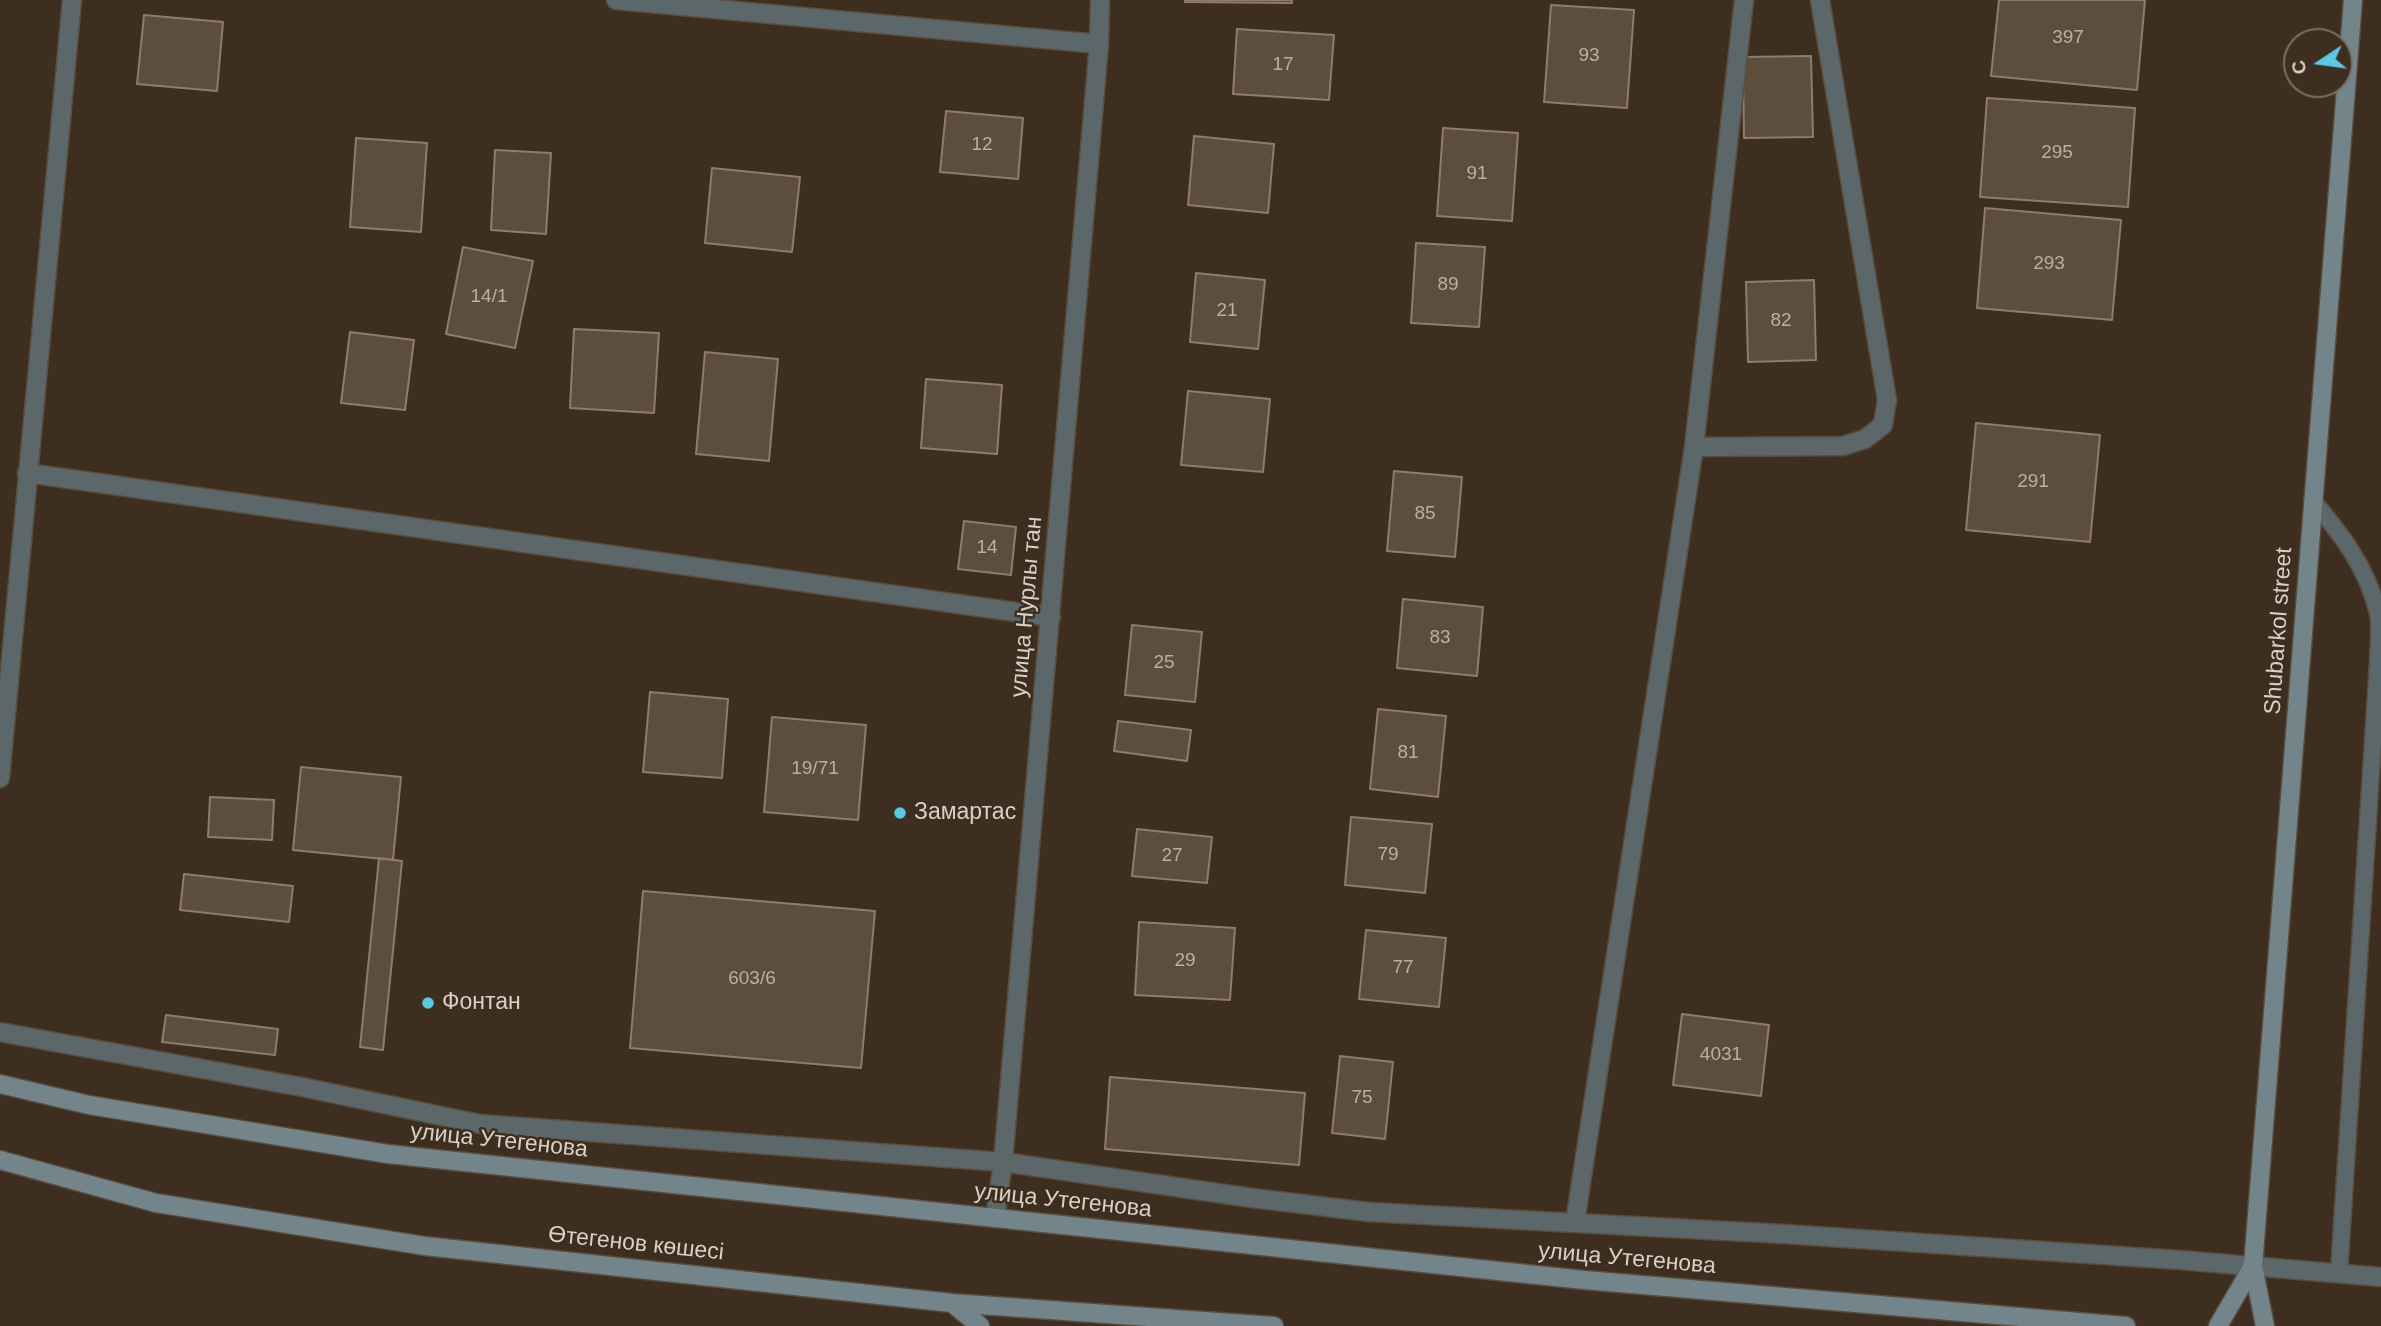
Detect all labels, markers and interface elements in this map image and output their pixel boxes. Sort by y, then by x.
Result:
house number: 397 [2052,27,2084,49]
north arrow [2283,28,2353,98]
house number: 93 [1578,45,1600,67]
house number: 17 [1272,54,1294,76]
text: С [2287,58,2311,76]
house number: 12 [971,134,993,156]
house number: 295 [2041,142,2073,164]
house number: 91 [1466,163,1488,185]
house number: 293 [2033,253,2065,275]
house number: 89 [1437,274,1459,296]
house number: 14/1 [471,286,507,308]
house number: 21 [1216,300,1238,322]
house number: 82 [1770,310,1792,332]
house number: 291 [2017,471,2049,493]
house number: 85 [1414,503,1436,525]
street label: улица Нурлы тан [1005,515,1049,699]
house number: 14 [976,537,998,559]
street label: Shubarkol street [2259,547,2299,715]
house number: 83 [1429,627,1451,649]
house number: 25 [1153,652,1175,674]
house number: 81 [1397,742,1419,764]
house number: 19/71 [791,758,839,780]
place label: Замартас [914,799,1016,827]
marker: Замартас [892,805,908,821]
house number: 79 [1377,844,1399,866]
house number: 27 [1161,845,1183,867]
house number: 29 [1174,950,1196,972]
house number: 77 [1392,957,1414,979]
house number: 603/6 [728,968,776,990]
place label: Фонтан [442,989,521,1017]
marker: Фонтан [420,995,436,1011]
house number: 4031 [1700,1044,1742,1066]
house number: 75 [1351,1087,1373,1109]
street label: улица Утегенова [409,1118,589,1164]
street label: улица Утегенова [973,1178,1153,1224]
street label: Өтегенов көшесі [547,1221,725,1267]
street label: улица Утегенова [1537,1237,1717,1281]

